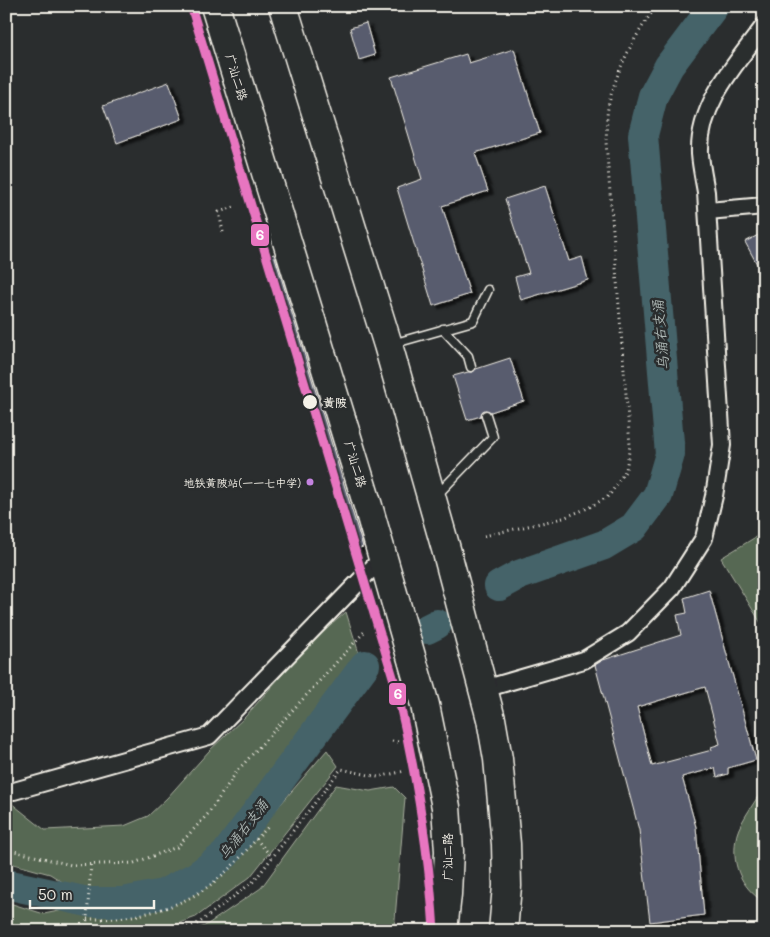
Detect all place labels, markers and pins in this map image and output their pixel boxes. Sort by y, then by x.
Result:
marker: 黄陂 [301,393,319,411]
place label: 黄陂 [323,394,347,410]
place label: 地铁黄陂站(一一七中学) [184,475,301,490]
marker: 地铁黄陂站(一一七中学) [305,477,315,487]

